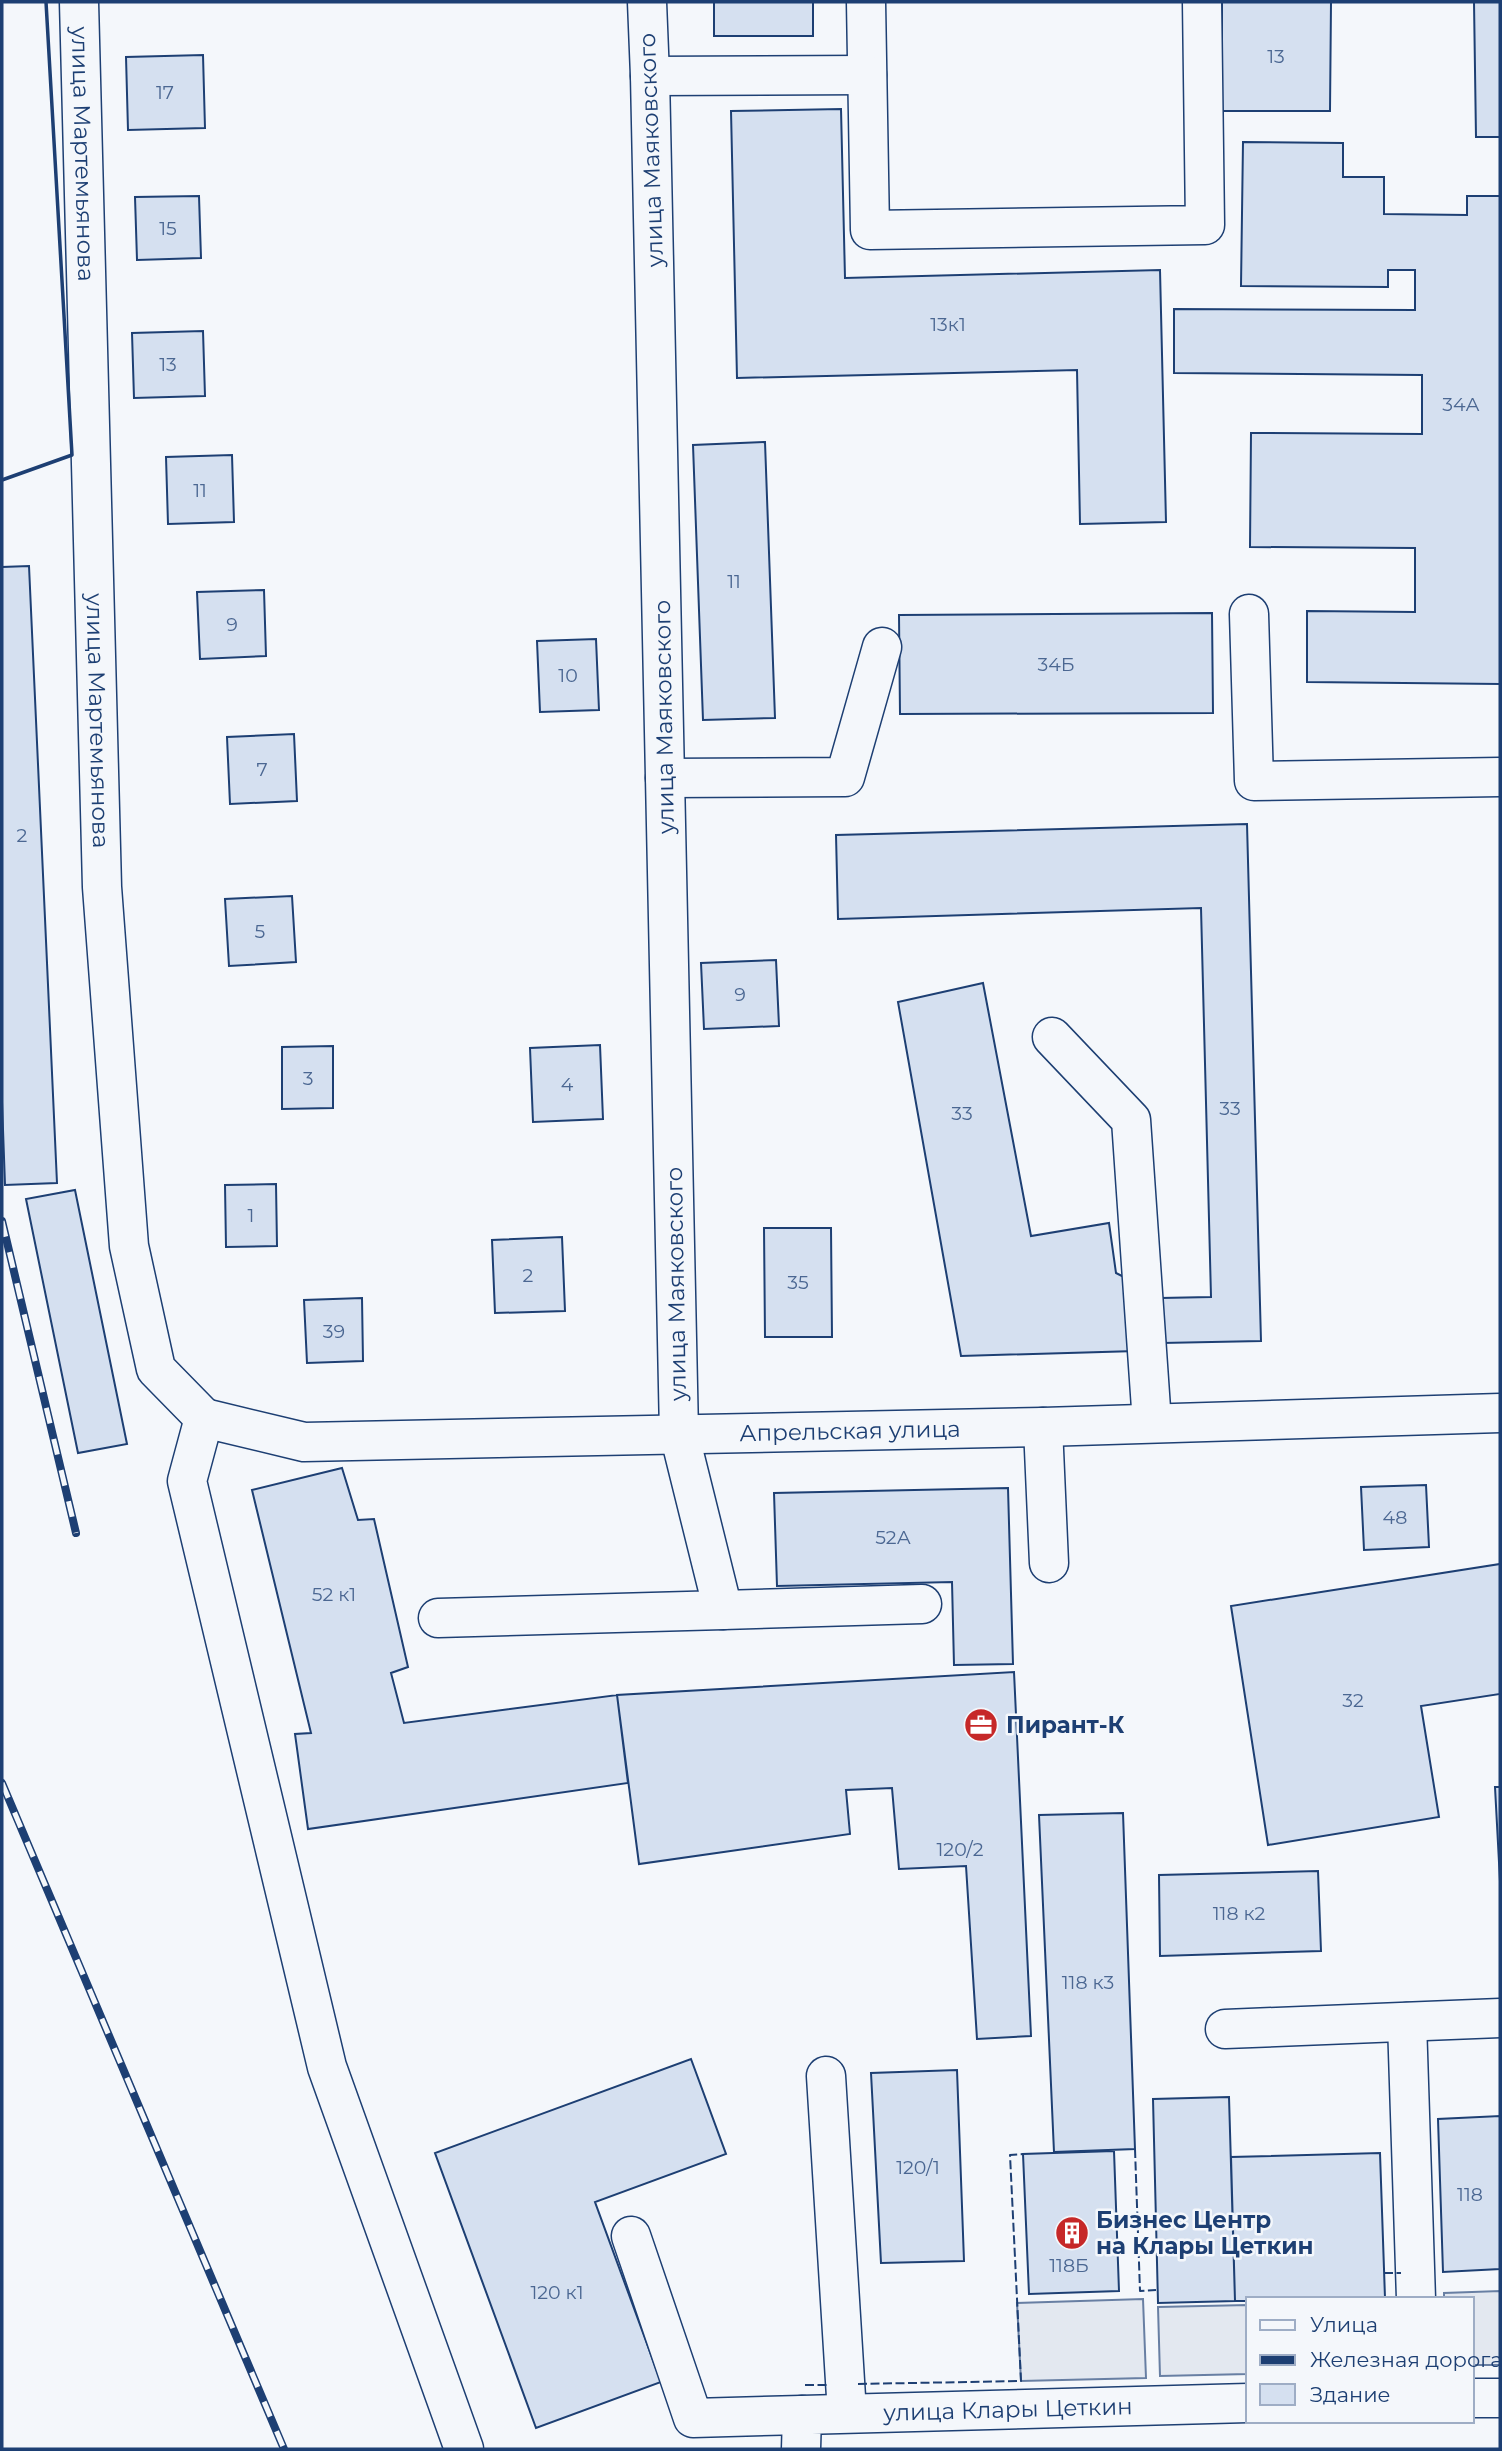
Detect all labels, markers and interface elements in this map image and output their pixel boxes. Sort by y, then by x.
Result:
street label: улица Мартемьянова [66,25,100,282]
street label: улица Маяковского [633,32,669,269]
house number: 13 [1267,45,1285,68]
house number: 17 [156,81,174,104]
house number: 15 [159,217,177,240]
house number: 13к1 [930,313,966,336]
house number: 13 [159,353,177,376]
house number: 34А [1442,393,1480,416]
house number: 11 [193,479,207,502]
house number: 11 [727,570,741,593]
street label: улица Мартемьянова [80,592,115,849]
street label: улица Маяковского [648,600,680,835]
house number: 9 [226,613,238,636]
house number: 34Б [1037,653,1075,676]
house number: 10 [558,664,578,687]
house number: 7 [256,758,268,781]
house number: 2 [17,824,28,847]
house number: 5 [255,920,266,943]
house number: 9 [734,983,746,1006]
house number: 3 [303,1067,313,1090]
house number: 4 [561,1073,574,1096]
house number: 33 [1219,1097,1241,1120]
house number: 33 [951,1102,973,1125]
street label: улица Маяковского [660,1167,692,1402]
house number: 1 [248,1204,254,1227]
house number: 2 [523,1264,534,1287]
house number: 35 [787,1271,809,1294]
house number: 39 [323,1320,345,1343]
street label: Апрельская улица [739,1415,961,1447]
house number: 48 [1383,1506,1407,1529]
house number: 52А [875,1526,911,1549]
house number: 52 к1 [312,1583,356,1606]
house number: 32 [1342,1689,1364,1712]
office icon: Пирант-К [962,1706,1000,1744]
place label: Пирант-К [1006,1711,1125,1739]
house number: 120/2 [937,1838,984,1861]
house number: 118 к2 [1213,1902,1265,1925]
house number: 118 к3 [1062,1971,1114,1994]
house number: 120/1 [896,2156,940,2179]
house number: 118 [1457,2183,1483,2206]
place label: Бизнес Центр на Клары Цеткин [1096,2206,1313,2260]
building icon: Бизнес Центр на Клары Цеткин [1053,2214,1091,2252]
house number: 118Б [1049,2254,1089,2277]
house number: 120 к1 [530,2281,584,2304]
legend [1246,2297,1474,2423]
text: Улица [1310,2312,1378,2337]
text: Железная дорога [1310,2347,1502,2372]
text: Здание [1310,2382,1391,2407]
street label: улица Клары Цеткин [882,2392,1133,2427]

